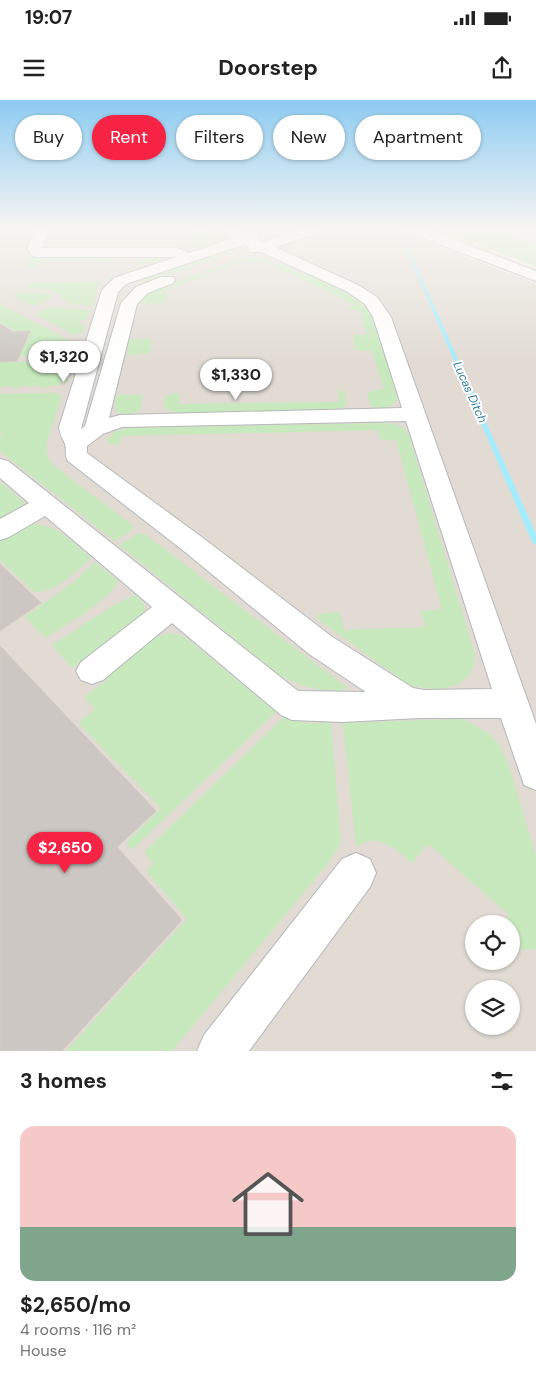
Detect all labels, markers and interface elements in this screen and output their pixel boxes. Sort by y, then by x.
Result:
text: 19:07 [25,5,72,30]
text: Doorstep [218,53,318,82]
icon: menu [20,54,48,82]
icon: share [488,54,516,82]
chip: Buy [15,115,82,160]
chip: Rent [92,115,166,160]
chip: Filters [176,115,263,160]
chip: New [273,115,345,160]
chip: Apartment [355,115,481,160]
pin: $1,320 [23,340,105,383]
text: $1,320 [39,346,89,367]
pin: $1,330 [195,358,277,401]
water label: Lucas Ditch [449,359,491,425]
text: $1,330 [211,364,261,385]
pin: $2,650 [24,832,106,874]
text: $2,650 [38,837,92,858]
map controls [465,915,520,1035]
button: locate [465,915,520,970]
button: layers [465,980,520,1035]
text: 3 homes [20,1067,107,1095]
icon: filters [488,1067,516,1095]
icon: home [223,1159,313,1249]
text: $2,650/mo [20,1291,131,1319]
text: 4 rooms · 116 m² [20,1319,136,1340]
text: House [20,1340,67,1361]

